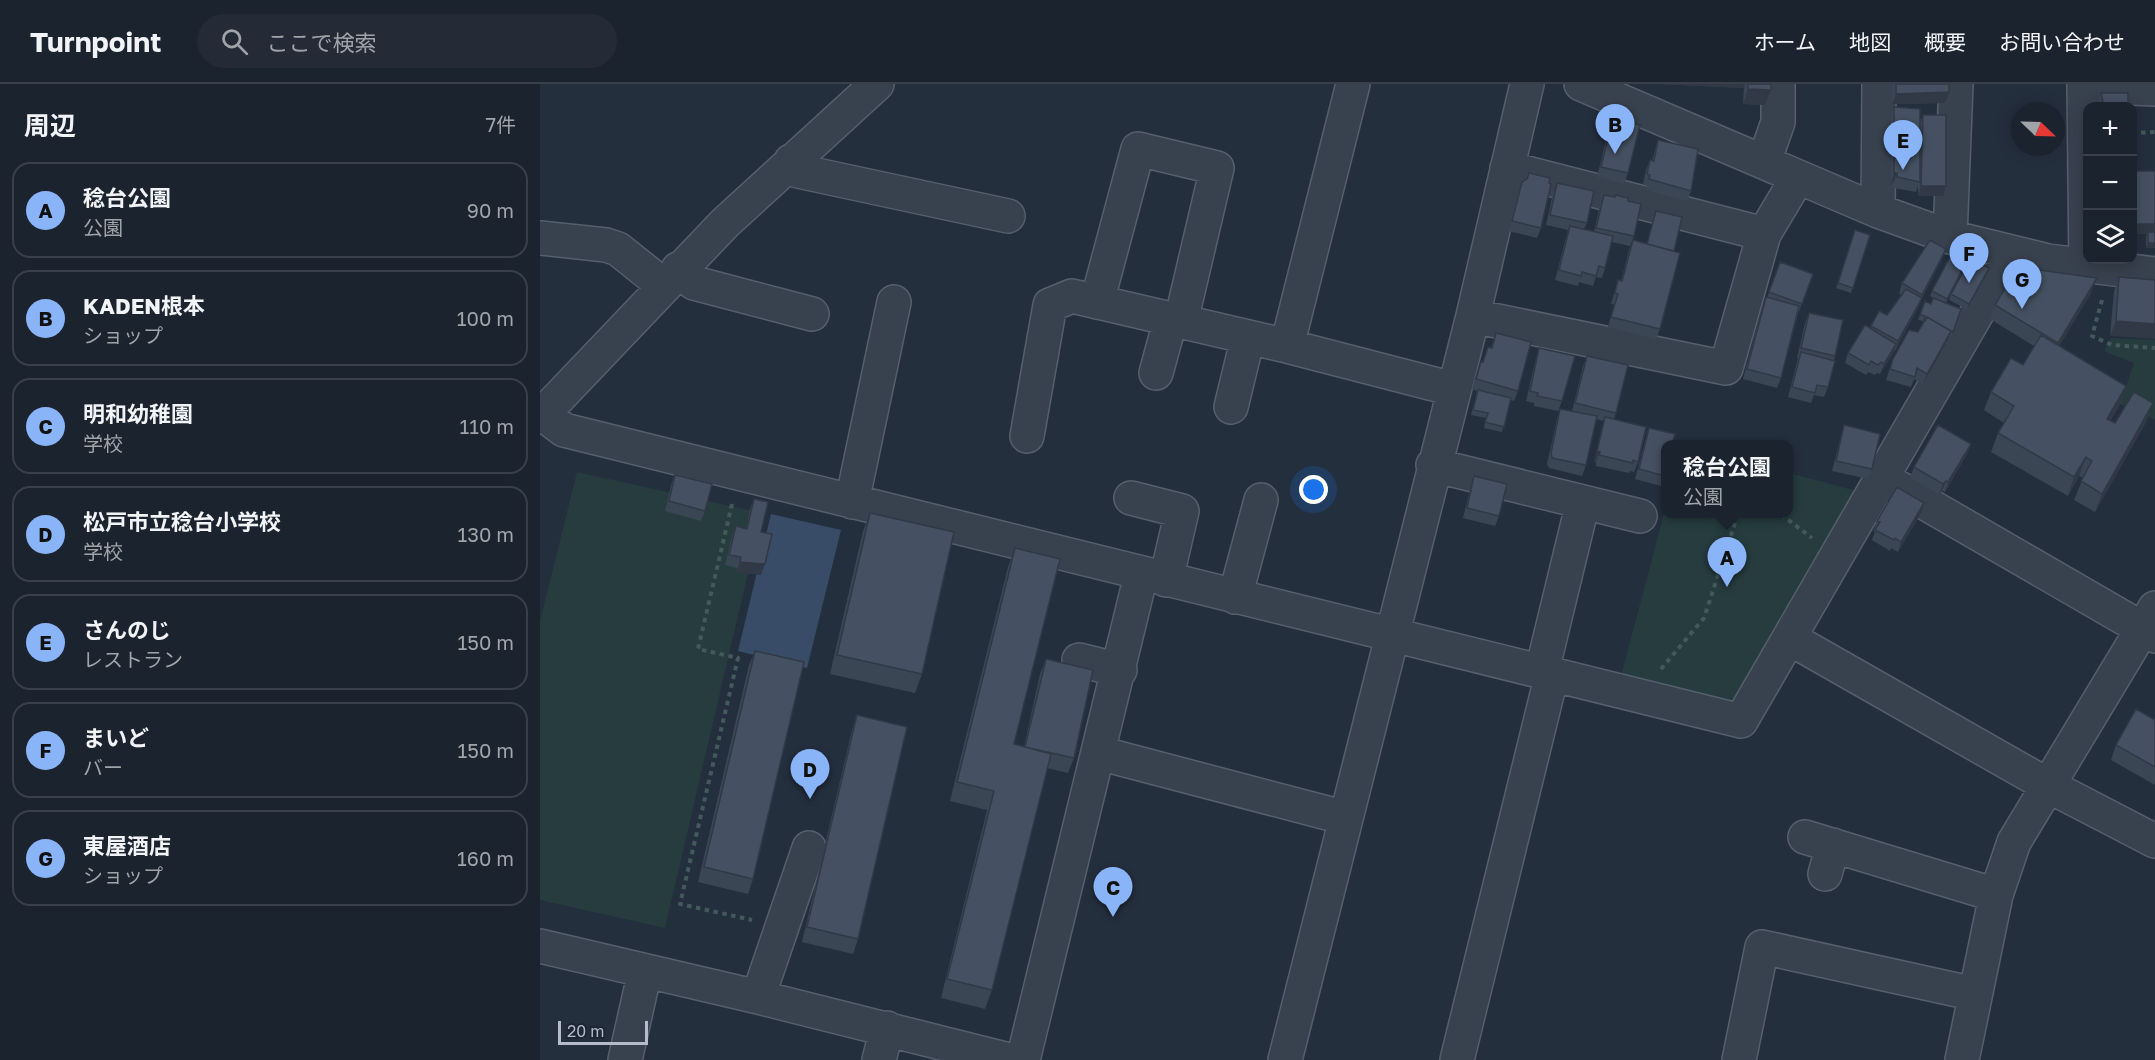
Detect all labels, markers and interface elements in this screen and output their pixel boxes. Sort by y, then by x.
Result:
search box [197,14,617,68]
text: Turnpoint [30,25,161,58]
icon: search [218,25,251,58]
text: ここで検索 [266,29,376,56]
text: ホーム [1754,29,1816,55]
text: 地図 [1849,29,1891,55]
text: 概要 [1924,29,1966,55]
text: お問い合わせ [1999,29,2125,55]
north arrow [2011,102,2065,156]
map controls [2083,102,2137,264]
button: + [2083,102,2137,156]
pin: B [1596,104,1634,154]
text: 周辺 [24,110,76,141]
text: 7件 [485,112,516,136]
pin: E [1884,120,1922,170]
button: − [2083,156,2137,210]
text: 稔台公園 [83,184,171,211]
text: A [38,198,53,222]
text: 90 m [467,198,514,222]
button: layers [2083,210,2137,264]
text: 公園 [83,215,123,239]
pin: F [1950,234,1988,283]
pin: G [2002,260,2042,309]
text: KADEN根本 [83,292,205,319]
text: B [38,306,53,330]
text: 100 m [457,306,514,330]
text: ショップ [83,323,163,347]
text: 明和幼稚園 [83,400,193,427]
text: C [38,414,53,438]
text: 110 m [460,414,514,438]
text: 学校 [83,431,123,455]
popup [1661,440,1793,518]
text: 稔台公園 [1683,453,1771,480]
your location [1299,475,1328,504]
text: 公園 [1683,484,1723,508]
text: 松戸市立稔台小学校 [83,508,281,535]
text: D [38,522,53,546]
text: 130 m [458,522,514,546]
pin: A [1708,538,1746,587]
text: 学校 [83,539,123,563]
text: さんのじ [83,616,171,643]
text: E [39,630,52,654]
text: 150 m [458,630,514,654]
text: レストラン [83,647,183,671]
text: まいど [83,724,149,751]
text: F [40,738,51,762]
text: 150 m [458,738,514,762]
pin: D [790,750,830,799]
text: バー [83,755,123,779]
text: 東屋酒店 [83,832,171,859]
text: G [38,846,53,870]
text: 160 m [457,846,514,870]
text: ショップ [83,863,163,887]
pin: C [1094,868,1132,917]
scale bar [558,1018,648,1046]
text: 20 m [567,1021,604,1041]

